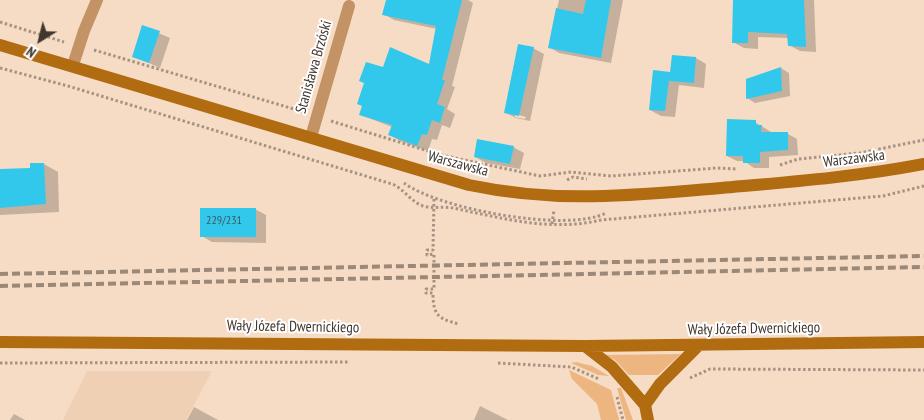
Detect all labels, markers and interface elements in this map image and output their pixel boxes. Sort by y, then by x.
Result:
north arrow [15,15,65,65]
street label: Stanisława Brzóski [292,18,336,116]
text: N [23,43,40,62]
street label: Warszawska [822,146,886,172]
street label: Warszawska [426,147,490,181]
house number: 229/231 [206,214,242,228]
street label: Wały Józefa Dwernickiego [227,317,359,337]
street label: Wały Józefa Dwernickiego [688,319,820,339]

